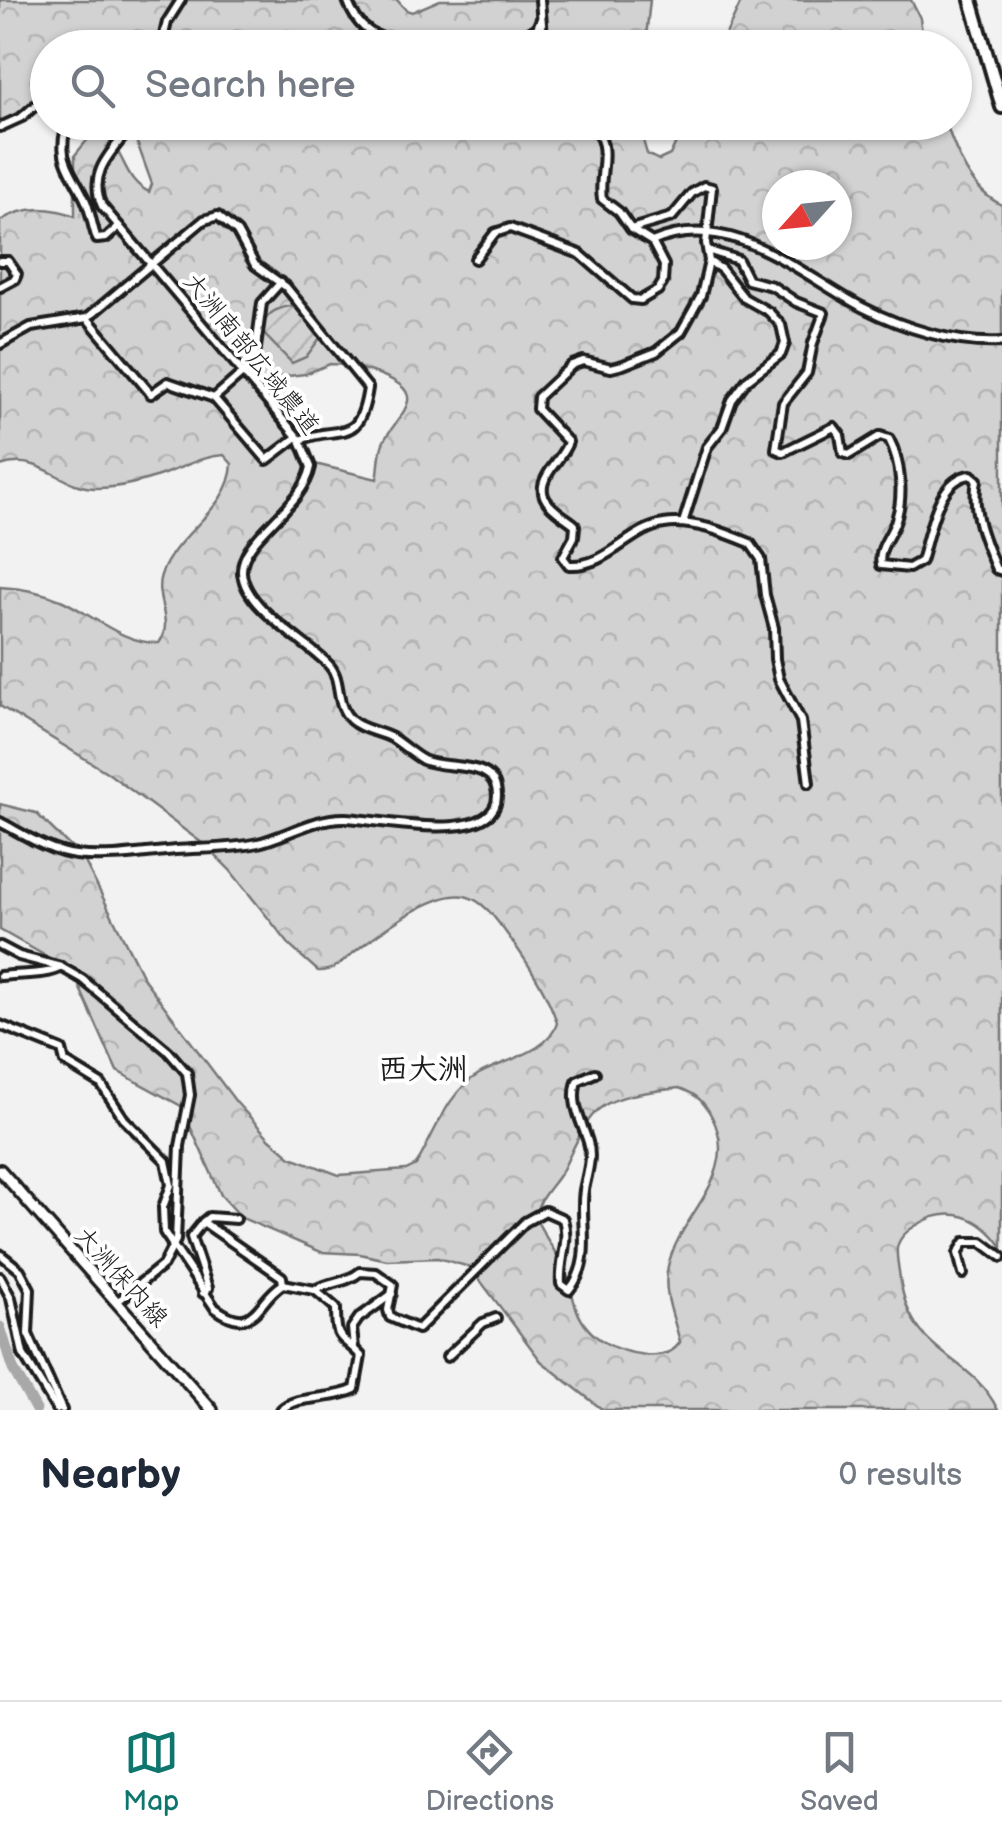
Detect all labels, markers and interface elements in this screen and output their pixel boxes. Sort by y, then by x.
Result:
search box [30,30,972,140]
icon: search [65,58,120,113]
text: Search here [145,63,356,108]
north arrow [762,170,852,260]
street label: 大洲南部広域農道 [176,267,326,441]
district label: 西大洲 [378,1052,468,1088]
street label: 大洲保内線 [68,1220,174,1334]
text: Nearby [40,1450,180,1501]
text: 0 results [839,1456,962,1495]
tab: Map [123,1725,179,1818]
tab: Directions [425,1725,554,1818]
tab: Saved [800,1725,879,1818]

